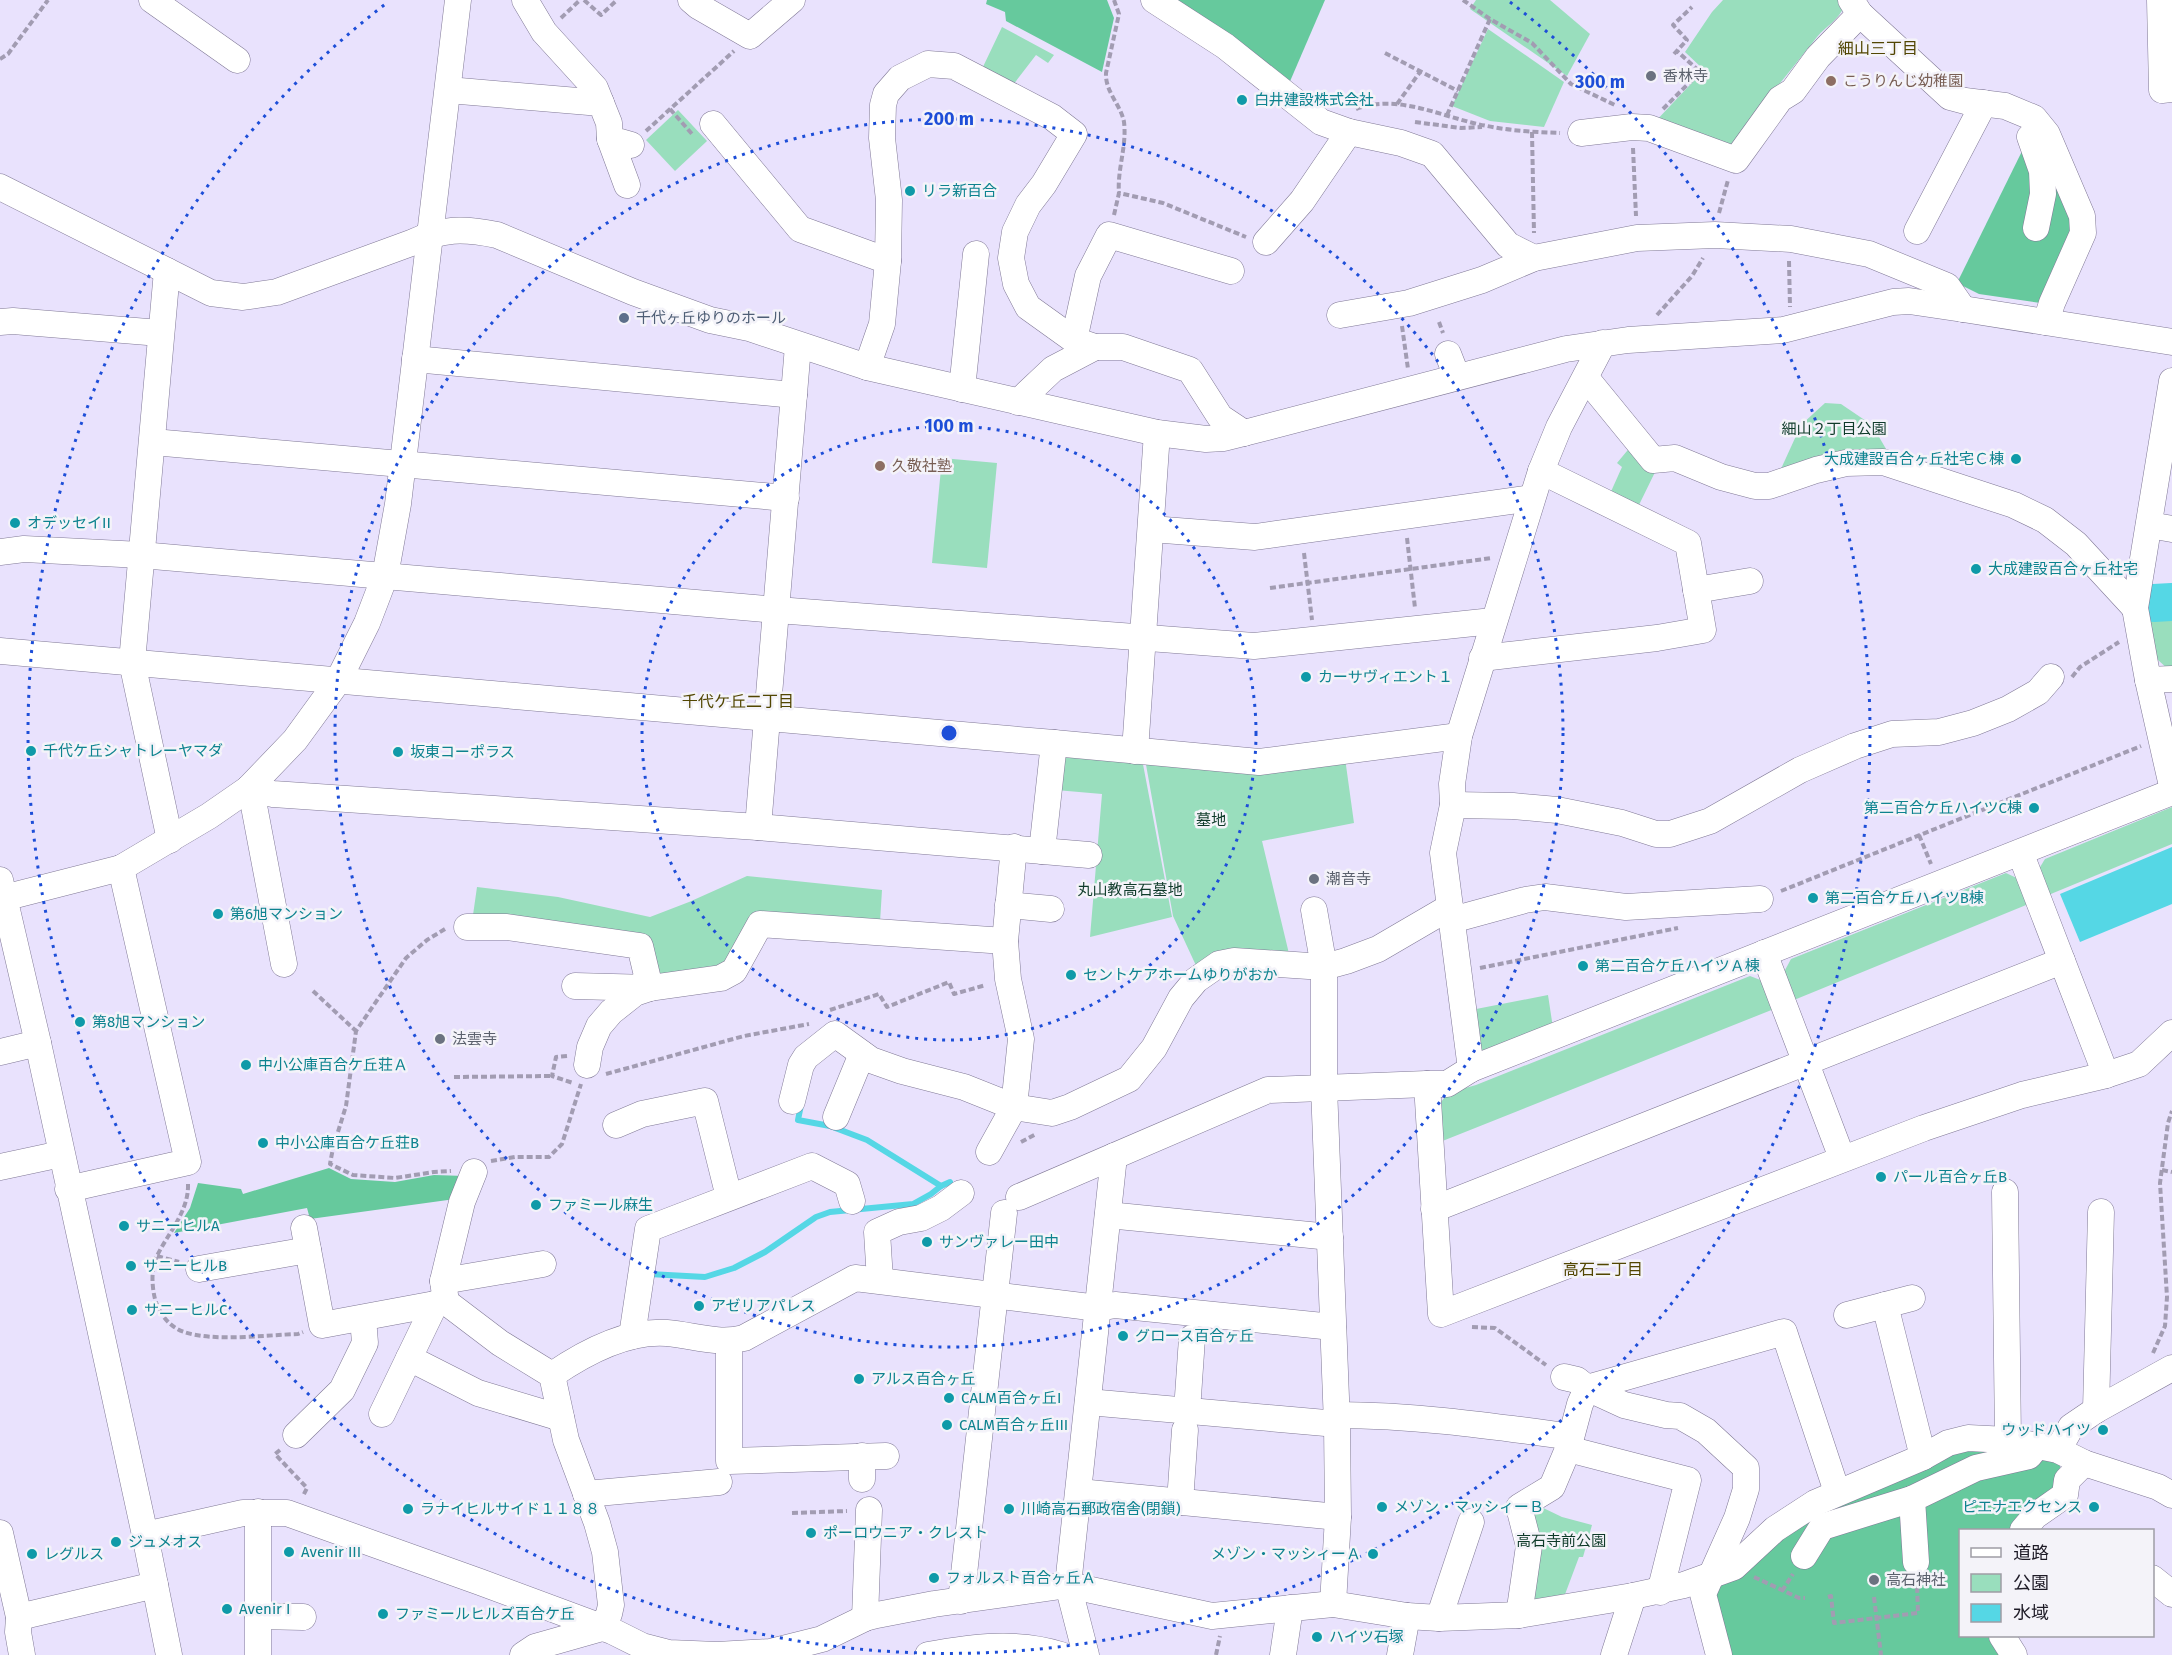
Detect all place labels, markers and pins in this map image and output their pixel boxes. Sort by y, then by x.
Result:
place label: 香林寺 [1663,67,1708,85]
marker: 香林寺 [1644,69,1658,83]
place label: こうりんじ幼稚園 [1843,72,1963,90]
marker: こうりんじ幼稚園 [1824,74,1838,88]
place label: 白井建設株式会社 [1254,91,1374,109]
marker: 白井建設株式会社 [1235,93,1249,107]
place label: リラ新百合 [922,182,997,200]
marker: リラ新百合 [903,184,917,198]
place label: 千代ヶ丘ゆりのホール [636,309,786,327]
marker: 千代ヶ丘ゆりのホール [617,311,631,325]
place label: 大成建設百合ヶ丘社宅Ｃ棟 [1824,450,2004,468]
marker: 大成建設百合ヶ丘社宅Ｃ棟 [2009,452,2023,466]
place label: 久敬社塾 [892,457,952,475]
marker: 久敬社塾 [873,459,887,473]
place label: オデッセイII [27,514,111,532]
marker: オデッセイII [8,516,22,530]
place label: 大成建設百合ヶ丘社宅 [1988,560,2138,578]
marker: 大成建設百合ヶ丘社宅 [1969,562,1983,576]
place label: カーサヴィエント１ [1318,668,1453,686]
marker: カーサヴィエント１ [1299,670,1313,684]
centre of rings [939,723,959,743]
place label: 千代ケ丘シャトレーヤマダ [43,742,223,760]
place label: 坂東コーポラス [410,743,515,761]
marker: 千代ケ丘シャトレーヤマダ [24,744,38,758]
marker: 坂東コーポラス [391,745,405,759]
place label: 第二百合ケ丘ハイツC棟 [1864,799,2022,817]
marker: 第二百合ケ丘ハイツC棟 [2027,801,2041,815]
place label: 潮音寺 [1326,870,1371,888]
marker: 潮音寺 [1307,872,1321,886]
place label: 第二百合ケ丘ハイツB棟 [1825,889,1984,907]
marker: 第二百合ケ丘ハイツB棟 [1806,891,1820,905]
place label: 第6旭マンション [230,905,343,923]
marker: 第6旭マンション [211,907,225,921]
place label: 第二百合ケ丘ハイツＡ棟 [1595,957,1760,975]
marker: 第二百合ケ丘ハイツＡ棟 [1576,959,1590,973]
place label: セントケアホームゆりがおか [1083,966,1278,984]
marker: セントケアホームゆりがおか [1064,968,1078,982]
place label: 第8旭マンション [92,1013,205,1031]
marker: 第8旭マンション [73,1015,87,1029]
place label: 法雲寺 [452,1030,497,1048]
marker: 法雲寺 [433,1032,447,1046]
place label: 中小公庫百合ケ丘荘Ａ [258,1056,408,1074]
marker: 中小公庫百合ケ丘荘Ａ [239,1058,253,1072]
place label: 中小公庫百合ケ丘荘B [275,1134,419,1152]
marker: 中小公庫百合ケ丘荘B [256,1136,270,1150]
place label: パール百合ヶ丘B [1893,1168,2007,1186]
marker: パール百合ヶ丘B [1874,1170,1888,1184]
place label: ファミール麻生 [548,1196,653,1214]
marker: ファミール麻生 [529,1198,543,1212]
place label: サニーヒルA [136,1217,220,1235]
marker: サニーヒルA [117,1219,131,1233]
place label: サンヴァレー田中 [939,1233,1059,1251]
marker: サンヴァレー田中 [920,1235,934,1249]
place label: サニーヒルB [143,1257,227,1275]
marker: サニーヒルB [124,1259,138,1273]
place label: アゼリアパレス [711,1297,815,1315]
marker: アゼリアパレス [692,1299,706,1313]
place label: サニーヒルC [144,1301,228,1319]
marker: サニーヒルC [125,1303,139,1317]
place label: グロース百合ヶ丘 [1135,1327,1254,1345]
marker: グロース百合ヶ丘 [1116,1329,1130,1343]
place label: アルス百合ヶ丘 [871,1370,976,1388]
marker: アルス百合ヶ丘 [852,1372,866,1386]
place label: CALM百合ヶ丘I [961,1389,1061,1407]
marker: CALM百合ヶ丘I [942,1391,956,1405]
place label: CALM百合ヶ丘III [959,1416,1068,1434]
marker: CALM百合ヶ丘III [940,1418,954,1432]
place label: ウッドハイツ [2001,1421,2091,1439]
marker: ウッドハイツ [2096,1423,2110,1437]
place label: メゾン・マッシィーＢ [1394,1498,1544,1516]
place label: ピエナエクセンス [1962,1498,2082,1516]
place label: ラナイヒルサイド１１８８ [420,1500,600,1518]
place label: 川崎高石郵政宿舎(閉鎖) [1021,1500,1181,1518]
marker: メゾン・マッシィーＢ [1375,1500,1389,1514]
marker: ピエナエクセンス [2087,1500,2101,1514]
marker: ラナイヒルサイド１１８８ [401,1502,415,1516]
marker: 川崎高石郵政宿舎(閉鎖) [1002,1502,1016,1516]
place label: ポーロウニア・クレスト [823,1524,988,1542]
marker: ポーロウニア・クレスト [804,1526,818,1540]
place label: ジュメオス [128,1533,202,1551]
marker: ジュメオス [109,1535,123,1549]
place label: Avenir III [301,1543,361,1561]
place label: レグルス [44,1545,104,1563]
marker: Avenir III [282,1545,296,1559]
place label: メゾン・マッシィーＡ [1211,1545,1361,1563]
marker: レグルス [25,1547,39,1561]
marker: メゾン・マッシィーＡ [1366,1547,1380,1561]
place label: フォルスト百合ヶ丘Ａ [946,1569,1096,1587]
marker: フォルスト百合ヶ丘Ａ [927,1571,941,1585]
place label: 高石神社 [1886,1571,1946,1589]
marker: 高石神社 [1867,1573,1881,1587]
place label: Avenir I [239,1600,290,1618]
marker: Avenir I [220,1602,234,1616]
place label: ファミールヒルズ百合ケ丘 [395,1605,575,1623]
marker: ファミールヒルズ百合ケ丘 [376,1607,390,1621]
place label: ハイツ石塚 [1329,1628,1404,1646]
marker: ハイツ石塚 [1310,1630,1324,1644]

